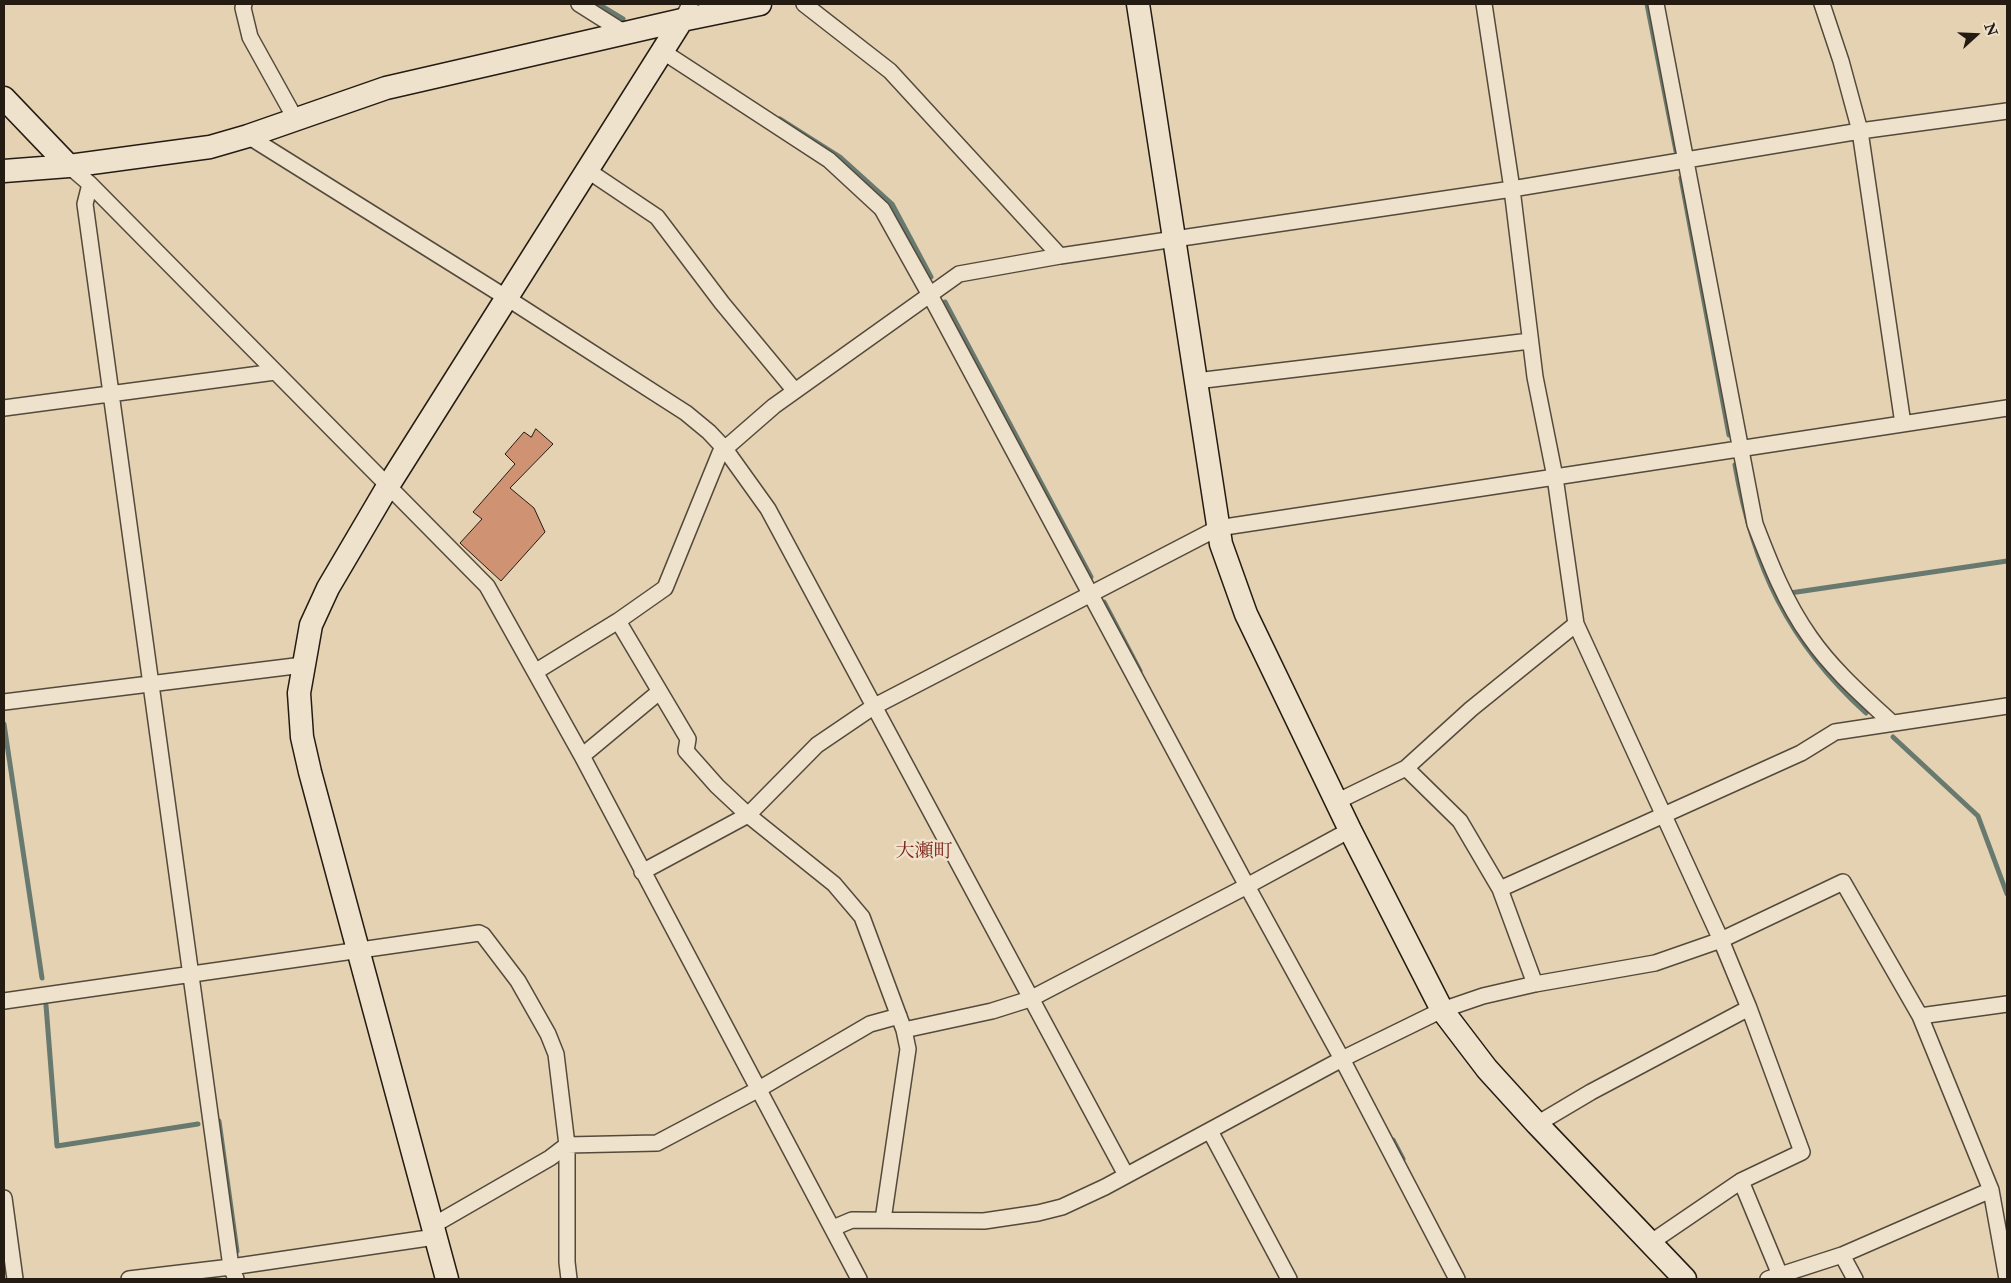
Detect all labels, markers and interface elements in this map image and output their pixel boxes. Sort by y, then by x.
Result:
north arrow [1951,10,2001,60]
text: N [1980,21,2001,38]
district label: 大瀬町 [896,842,952,864]

